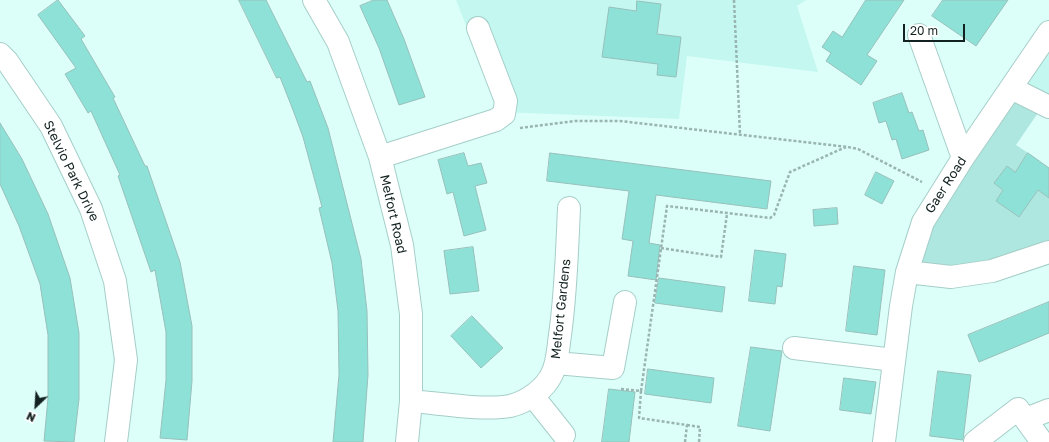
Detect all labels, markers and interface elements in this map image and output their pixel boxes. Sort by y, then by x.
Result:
scale bar [905,16,967,42]
text: 20 m [910,23,938,38]
street label: Stelvio Park Drive [40,118,102,224]
street label: Gaer Road [922,154,970,216]
street label: Melfort Road [376,173,410,255]
street label: Melfort Gardens [548,258,574,360]
north arrow [16,386,56,426]
text: N [24,410,37,425]

